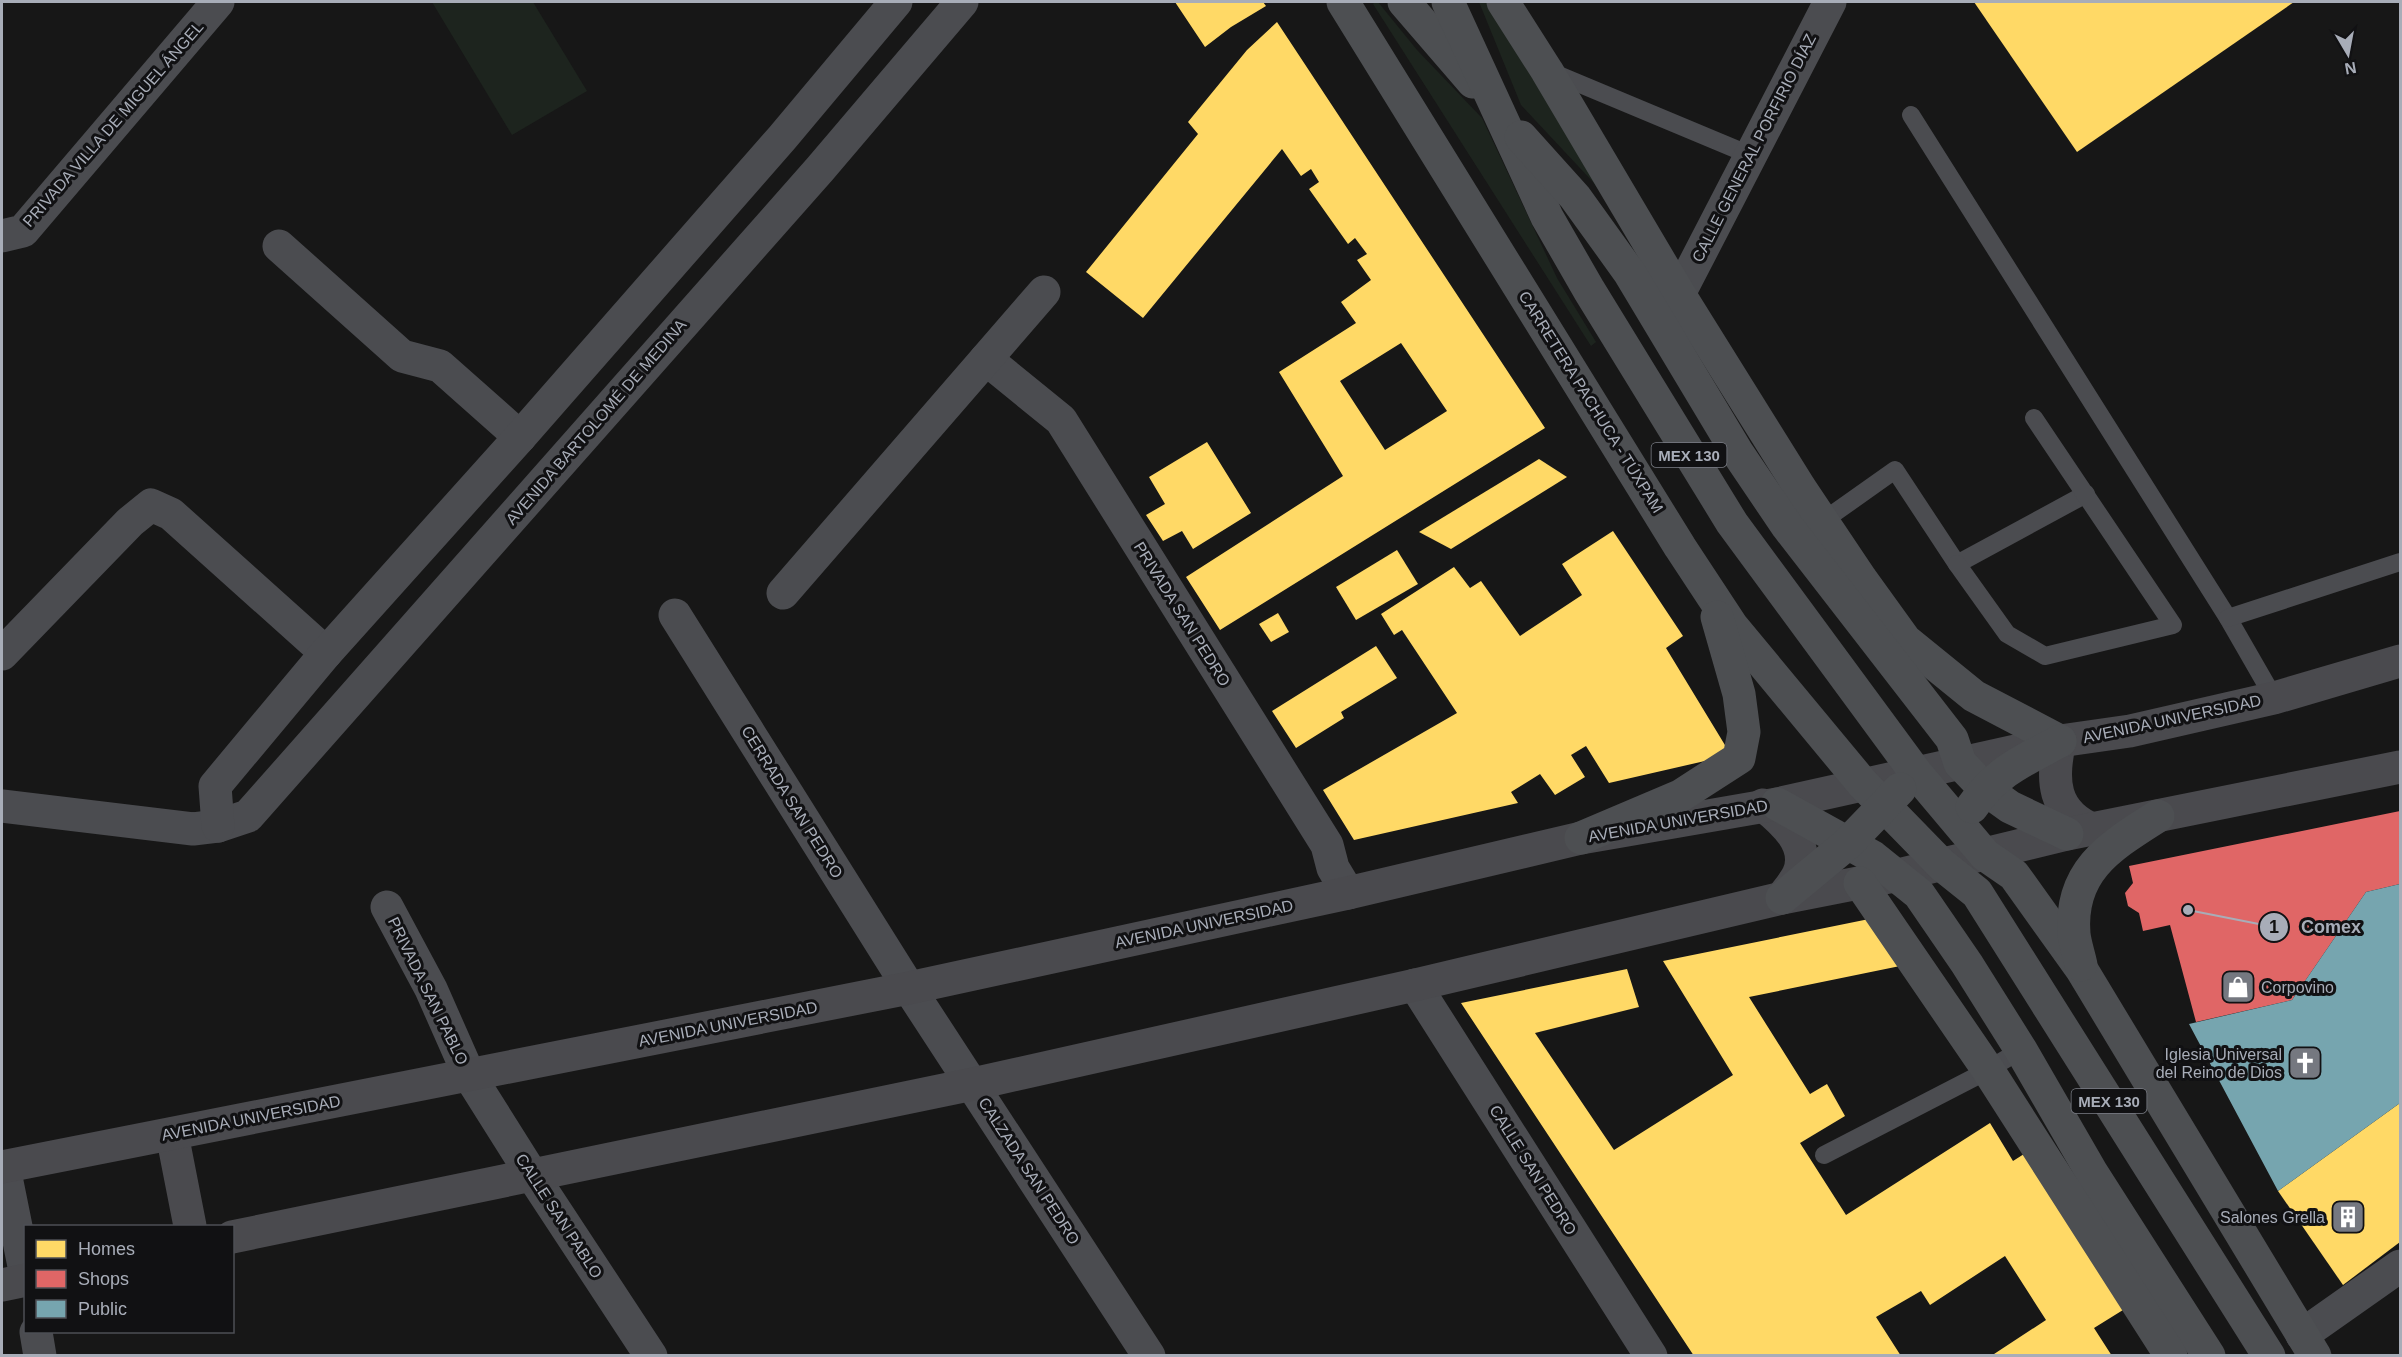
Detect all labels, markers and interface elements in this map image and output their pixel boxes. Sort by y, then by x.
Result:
street label: PRIVADA VILLA DE MIGUEL ÁNGEL [19,17,207,230]
north arrow [2318,24,2378,84]
street label: CALLE GENERAL PORFIRIO DÍAZ [1688,30,1819,265]
text: N [2343,59,2358,78]
street label: CARRETERA PACHUCA - TÚXPAM [1515,288,1667,516]
street label: AVENIDA BARTOLOMÉ DE MEDINA [502,315,690,528]
road number: MEX 130 [1652,443,1726,467]
street label: PRIVADA SAN PEDRO [1131,539,1233,689]
street label: AVENIDA UNIVERSIDAD [2081,692,2263,746]
street label: CERRADA SAN PEDRO [738,723,846,881]
street label: AVENIDA UNIVERSIDAD [1587,797,1769,845]
street label: AVENIDA UNIVERSIDAD [1113,897,1295,951]
callout: Comex [2259,909,2373,945]
street label: PRIVADA SAN PABLO [385,914,471,1068]
text: 1 [2269,917,2279,937]
text: Comex [2301,917,2361,937]
shop icon: Corpovino [2220,969,2256,1005]
place label: Corpovino [2261,979,2334,996]
street label: AVENIDA UNIVERSIDAD [637,998,819,1050]
church icon: Iglesia Universal del Reino de Dios [2287,1045,2323,1081]
place label: Iglesia Universal del Reino de Dios [2156,1046,2282,1081]
road number: MEX 130 [2072,1089,2146,1113]
street label: AVENIDA UNIVERSIDAD [160,1092,342,1144]
street label: CALZADA SAN PEDRO [975,1094,1083,1248]
street label: CALLE SAN PEDRO [1486,1102,1580,1238]
street label: CALLE SAN PABLO [512,1151,606,1281]
building icon: Salones Grella [2330,1199,2366,1235]
place label: Salones Grella [2220,1209,2325,1226]
legend [24,1225,234,1333]
text: Homes [78,1239,135,1259]
text: Shops [78,1269,129,1289]
text: Public [78,1299,127,1319]

